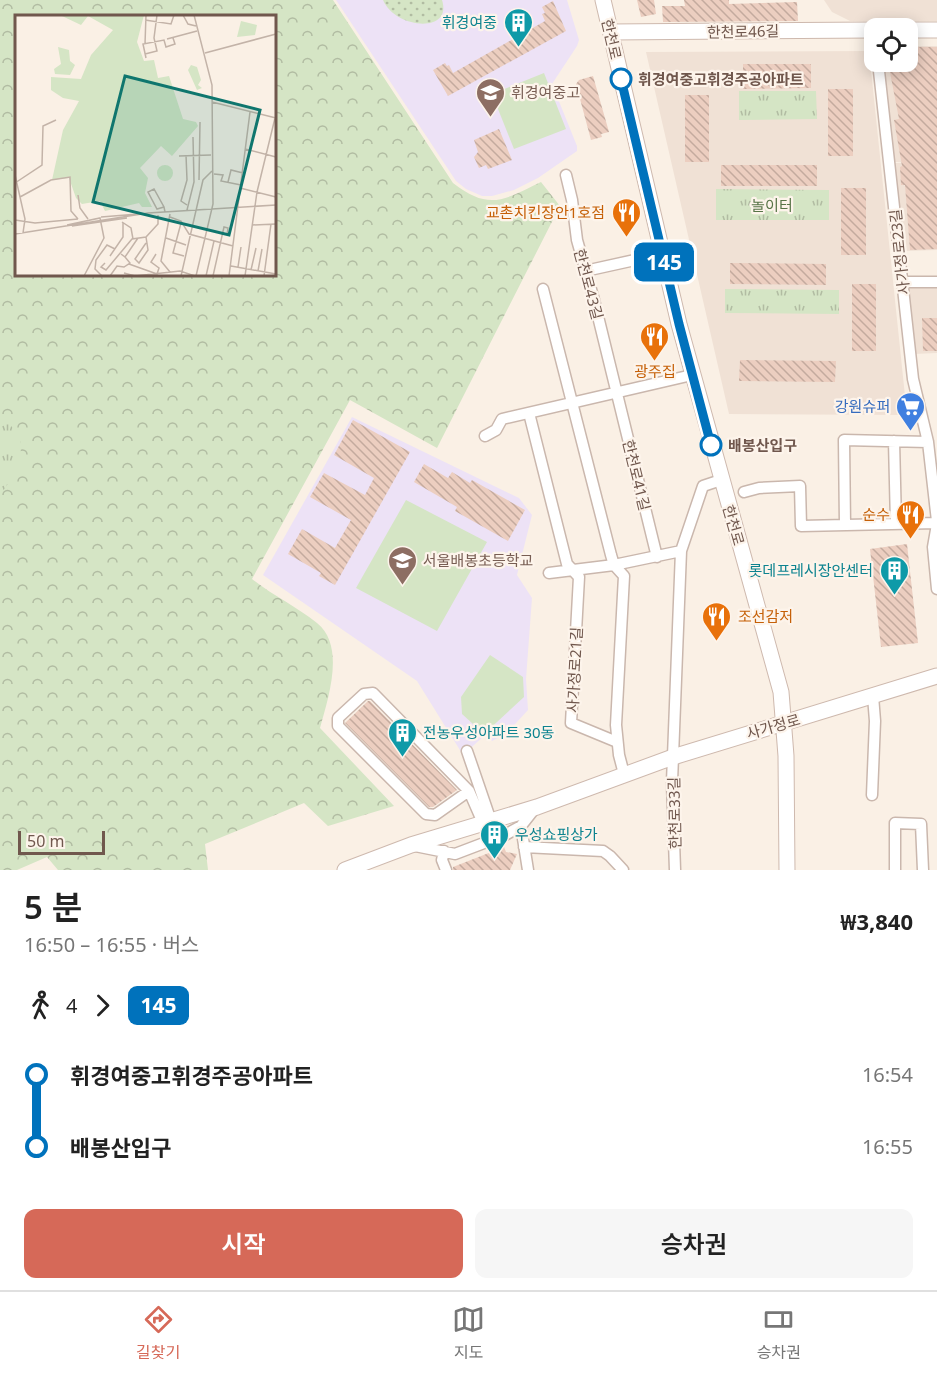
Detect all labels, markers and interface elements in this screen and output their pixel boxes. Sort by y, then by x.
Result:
building icon: 휘경여중 [502,6,534,48]
place label: 휘경여중 [442,12,497,32]
inset map [15,15,276,276]
street label: 한천로 [598,17,626,61]
map controls [864,18,918,72]
button: locate [864,18,918,72]
street label: 한천로46길 [707,20,779,42]
marker: 휘경여중고휘경주공아파트 [610,68,632,90]
place label: 휘경여중고휘경주공아파트 [638,69,804,89]
school or university icon: 휘경여중고 [474,76,506,118]
place label: 휘경여중고 [511,82,580,102]
park label: 놀이터 [751,195,793,215]
restaurant icon: 교촌치킨장안1호점 [610,196,642,238]
place label: 교촌치킨장안1호점 [486,202,605,222]
street label: 사가정로23길 [885,208,913,296]
line badge: 145 [630,242,698,282]
street label: 한천로43길 [570,246,608,322]
text: 145 [646,248,682,276]
restaurant icon: 광주집 [639,320,671,362]
place label: 광주집 [634,361,676,381]
supermarket icon: 강원슈퍼 [895,390,927,432]
place label: 강원슈퍼 [835,396,890,416]
marker: 배봉산입구 [700,434,722,456]
place label: 배봉산입구 [728,435,797,455]
street label: 한천로41길 [619,437,655,513]
restaurant icon: 순수 [895,498,927,540]
street label: 한천로 [719,502,749,548]
place label: 순수 [862,504,890,524]
school or university icon: 서울배봉초등학교 [386,544,418,586]
place label: 서울배봉초등학교 [423,550,533,570]
building icon: 롯데프레시장안센터 [878,554,910,596]
place label: 롯데프레시장안센터 [749,560,873,580]
restaurant icon: 조선감저 [701,600,733,642]
place label: 조선감저 [738,606,793,626]
street label: 사가정로21길 [562,626,586,714]
street label: 사가정로 [744,709,802,743]
building icon: 전농우성아파트 30동 [386,716,418,758]
place label: 전농우성아파트 30동 [423,722,554,742]
street label: 한천로33길 [663,777,685,849]
building icon: 우성쇼핑상가 [478,818,510,860]
place label: 우성쇼핑상가 [515,824,598,844]
scale bar [18,828,105,856]
text: 50 m [27,830,64,852]
text: 5 분 [24,884,82,929]
text: ₩3,840 [840,906,913,936]
text: 16:50 – 16:55 · 버스 [24,931,199,958]
icon: walk [24,989,57,1022]
icon: forward [86,989,119,1022]
text: 145 [140,991,177,1019]
text: 4 [66,992,77,1019]
text: 휘경여중고휘경주공아파트 [70,1060,313,1090]
text: 16:54 [862,1061,913,1088]
text: 배봉산입구 [70,1132,171,1162]
text: 16:55 [862,1133,913,1160]
button: 시작 [24,1209,463,1278]
button: 승차권 [475,1209,913,1278]
tab: 길찾기 [136,1303,180,1363]
tab: 지도 [452,1303,485,1363]
tab: 승차권 [757,1303,801,1363]

